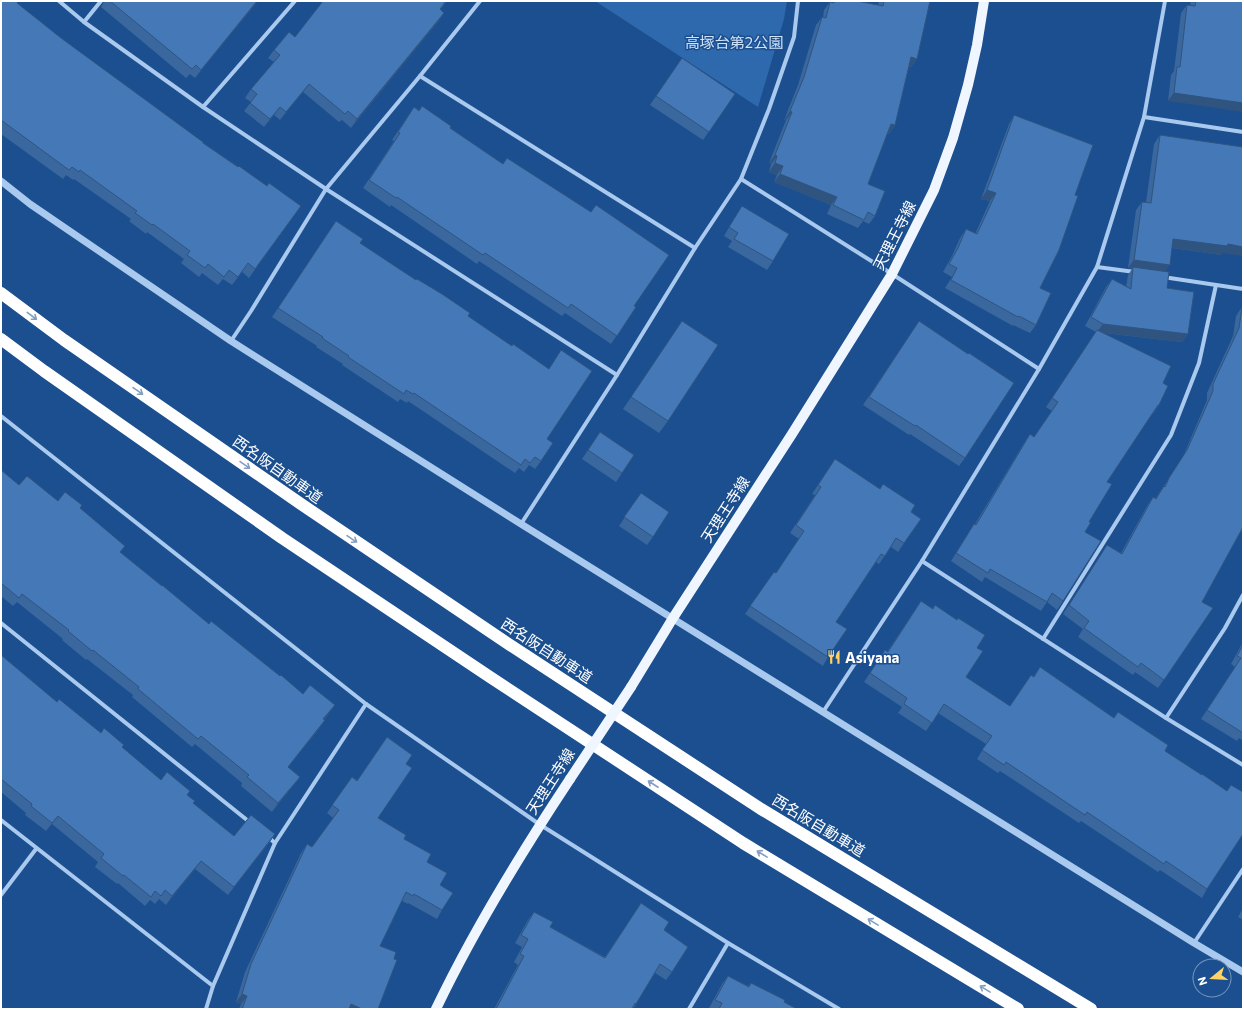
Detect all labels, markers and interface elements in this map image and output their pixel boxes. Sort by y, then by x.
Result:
park label: 高塚台第2公園 [685,33,783,51]
street label: 天理王寺線 [869,197,919,273]
one-way arrow [27,312,38,320]
one-way arrow [133,387,144,395]
street label: 西名阪自動車道 [230,432,326,506]
one-way arrow [239,461,250,469]
street label: 天理王寺線 [697,473,753,545]
one-way arrow [347,535,358,543]
street label: 西名阪自動車道 [498,614,596,686]
place label: Asiyana [845,648,900,666]
restaurant icon: Asiyana [826,649,842,665]
street label: 天理王寺線 [522,745,578,817]
one-way arrow [648,780,659,788]
street label: 西名阪自動車道 [769,790,869,860]
one-way arrow [756,850,768,858]
one-way arrow [867,917,879,925]
north arrow [1192,958,1232,998]
text: N [1195,975,1209,987]
one-way arrow [979,984,991,992]

